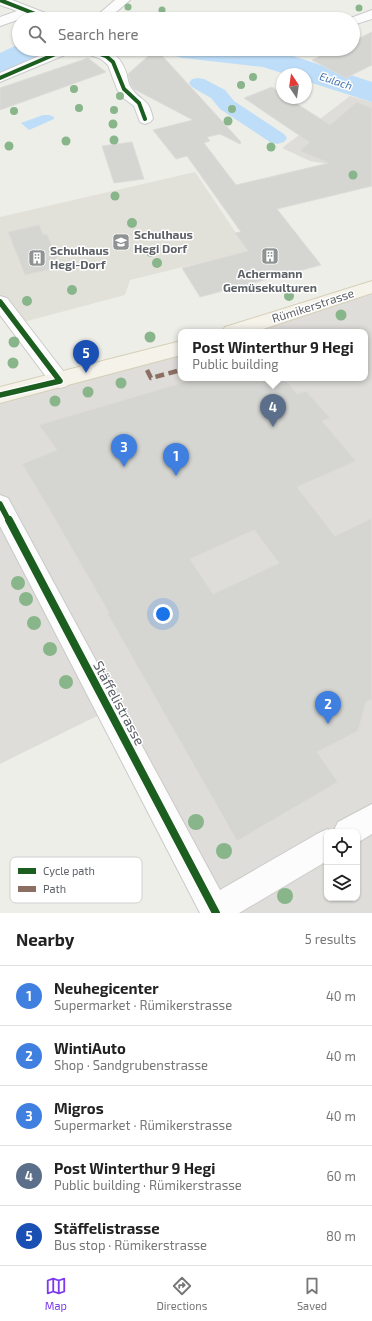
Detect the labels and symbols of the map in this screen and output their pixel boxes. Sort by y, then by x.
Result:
north arrow [276,68,312,104]
water label: Eulach [318,69,354,92]
place label: Schulhaus Hegi Dorf [134,227,193,255]
school or university icon: Schulhaus Hegi Dorf [111,232,131,252]
place label: Schulhaus Hegi-Dorf [50,243,109,271]
building icon: Achermann Gemüsekulturen [260,246,280,266]
building icon: Schulhaus Hegi-Dorf [27,248,47,268]
place label: Achermann Gemüsekulturen [223,266,317,294]
street label: Rümikerstrasse [270,285,356,325]
pin: 5 [73,340,99,373]
pin: 4 [260,394,286,427]
pin: 3 [111,434,137,467]
pin: 1 [163,443,189,476]
your location [153,604,173,624]
street label: Stäffelistrasse [90,658,149,748]
pin: 2 [315,691,341,724]
legend [10,857,142,903]
text: Cycle path [43,864,95,877]
text: Path [43,882,66,895]

